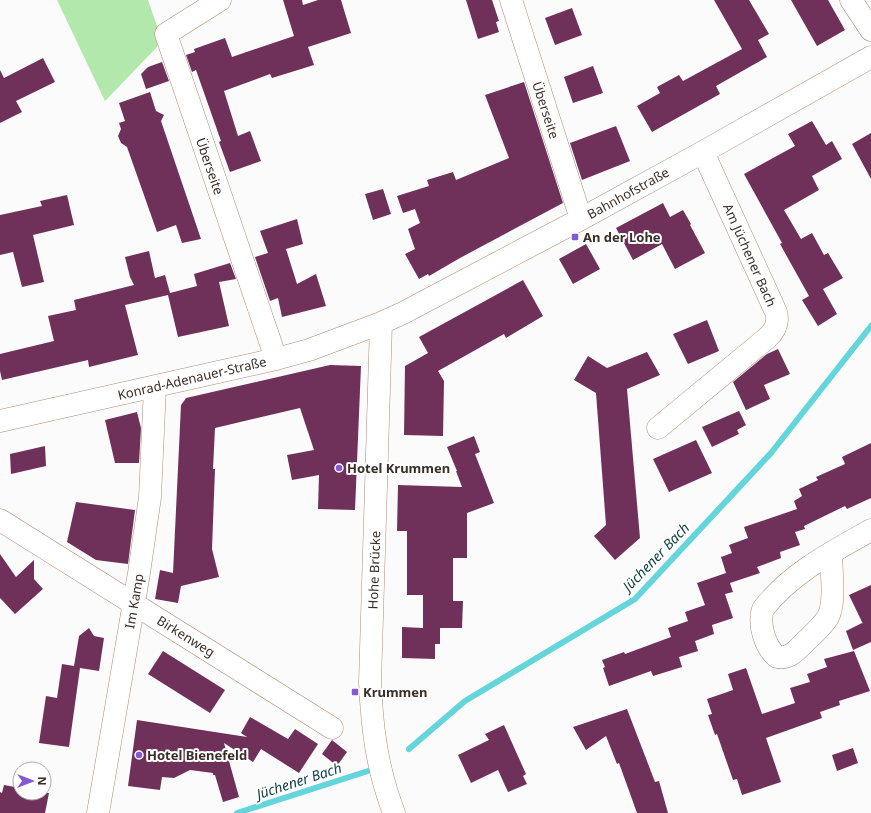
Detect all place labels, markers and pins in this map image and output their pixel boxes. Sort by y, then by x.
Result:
place label: An der Lohe [583,228,661,246]
marker: An der Lohe [570,232,580,242]
place label: Hotel Krummen [347,459,450,477]
marker: Hotel Krummen [334,463,344,473]
place label: Krummen [363,683,427,701]
marker: Krummen [350,687,360,697]
place label: Hotel Bienefeld [147,746,247,764]
marker: Hotel Bienefeld [134,750,144,760]

